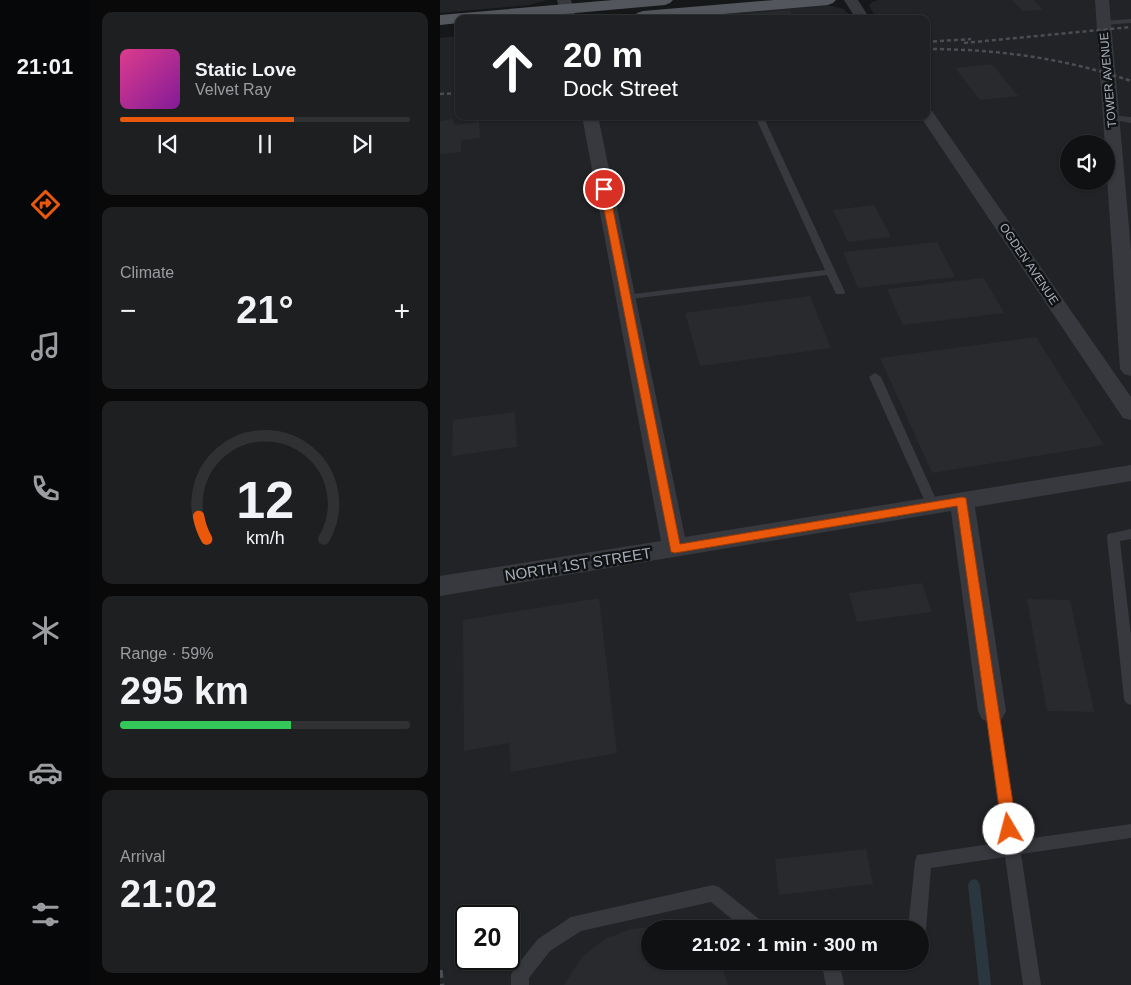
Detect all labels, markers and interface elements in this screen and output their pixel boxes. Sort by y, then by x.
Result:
street label: TOWER AVENUE [1097,32,1119,128]
icon: ahead [480,35,545,100]
text: 20 m [563,35,643,74]
text: 21:01 [17,54,73,79]
text: Static Love [195,59,296,80]
text: Dock Street [563,76,678,101]
text: Velvet Ray [195,81,271,98]
icon: previous [154,130,182,158]
icon: pause [251,130,279,158]
icon: next [348,130,376,158]
map controls [1060,135,1115,190]
button: sound [1060,135,1115,190]
pin [583,168,625,210]
icon: arrive [590,175,618,203]
icon: directions [28,187,63,222]
street label: OGDEN AVENUE [997,221,1061,307]
text: Climate [120,264,174,281]
text: 21° [236,289,294,331]
text: − [120,295,136,326]
text: + [394,295,410,326]
icon: music [28,329,63,364]
icon: phone [28,471,63,506]
text: 12 [236,471,294,529]
text: km/h [246,528,284,548]
street label: NORTH 1ST STREET [504,544,652,584]
icon: climate [28,613,63,648]
text: Range · 59% [120,645,213,662]
text: 295 km [120,670,249,712]
icon: car [28,755,63,790]
position arrow [982,802,1034,854]
text: Arrival [120,848,165,865]
text: 21:02 [120,873,217,915]
icon: filters [28,897,63,932]
speed limit sign: 20 [455,905,520,970]
text: 21:02 · 1 min · 300 m [692,934,878,955]

